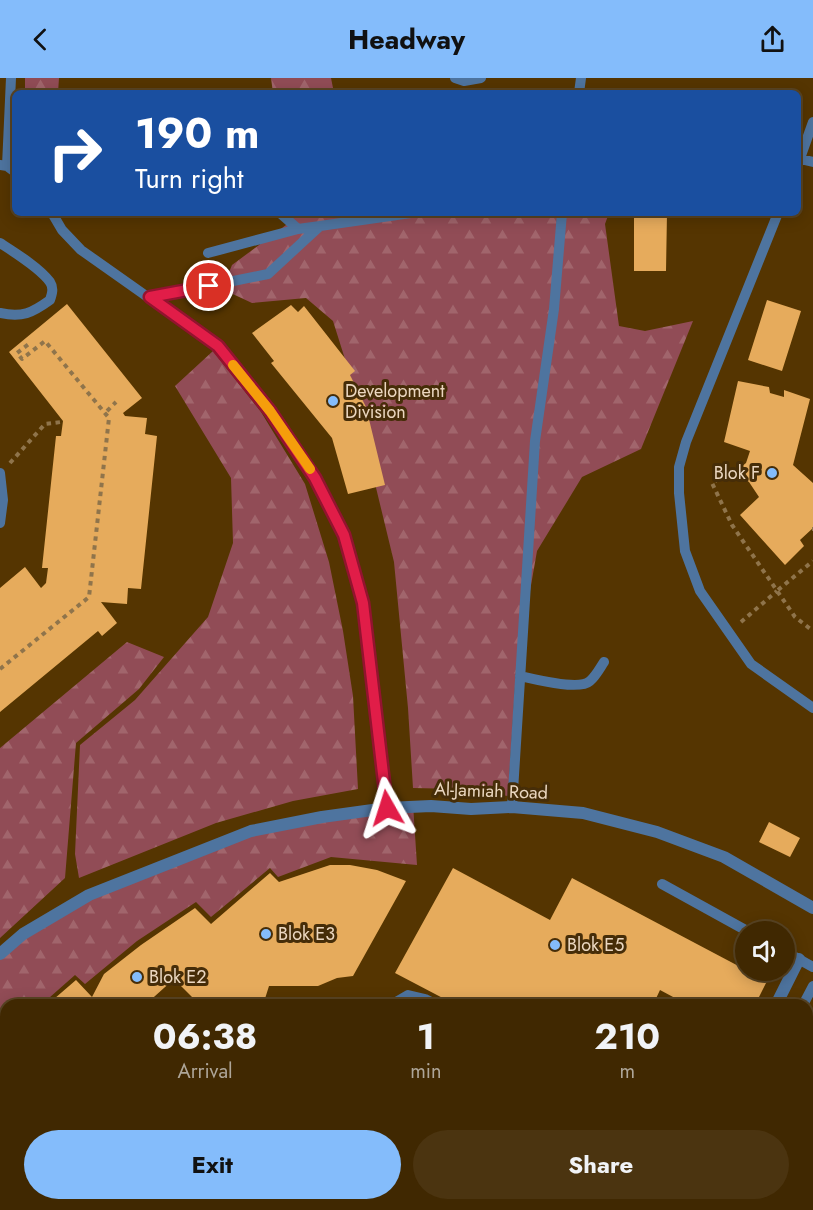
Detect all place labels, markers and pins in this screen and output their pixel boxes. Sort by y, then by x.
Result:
pin [183,260,234,311]
place label: Development Division [345,378,445,425]
marker: Development Division [326,394,340,408]
place label: Blok F [714,460,760,486]
marker: Blok F [765,466,779,480]
place label: Blok E3 [278,921,335,947]
marker: Blok E3 [259,927,273,941]
place label: Blok E5 [567,932,624,958]
marker: Blok E5 [548,938,562,952]
place label: Blok E2 [149,964,206,990]
marker: Blok E2 [130,970,144,984]

